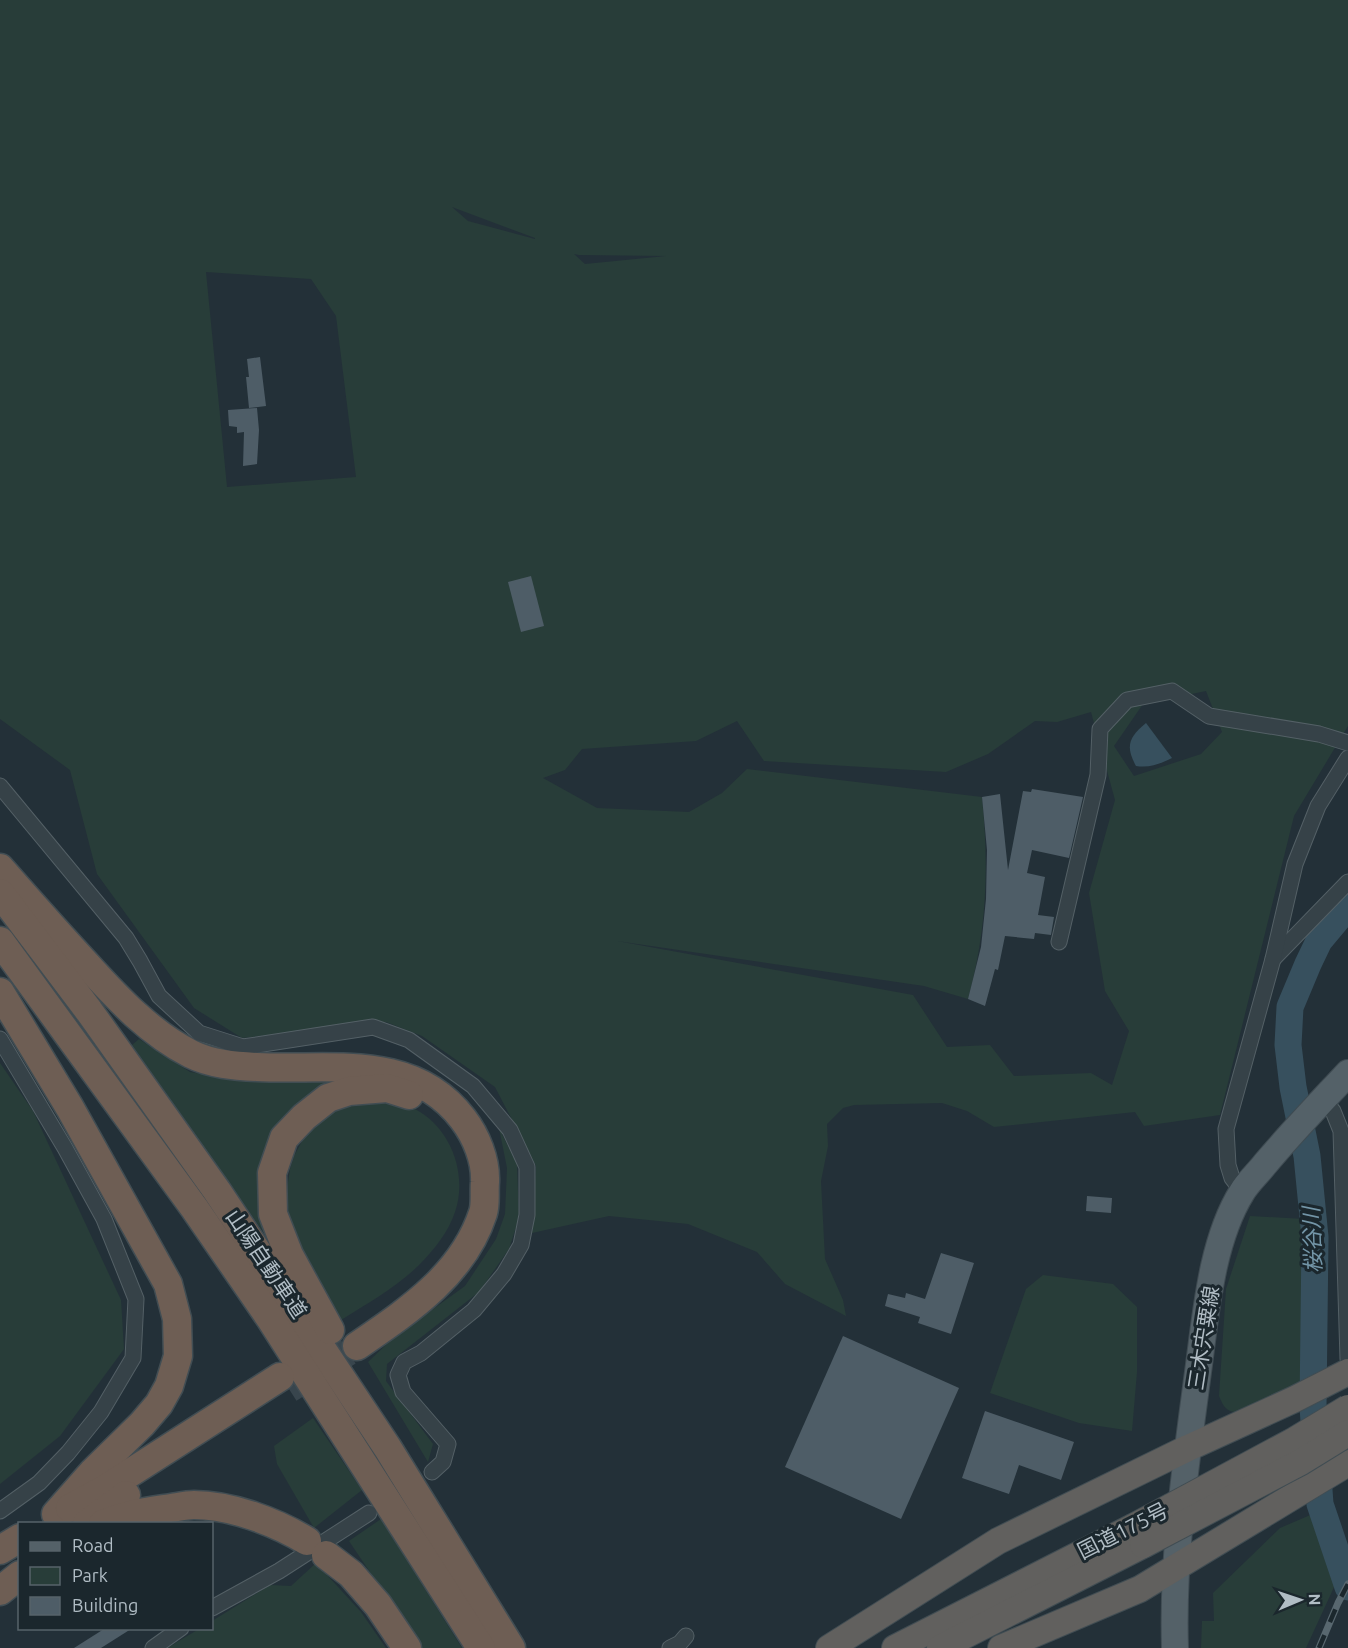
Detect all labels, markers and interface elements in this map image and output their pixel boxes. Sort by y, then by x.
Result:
street label: 山陽自動車道 [222,1205,312,1322]
water label: 桜谷川 [1298,1205,1325,1273]
street label: 三木宍粟線 [1183,1284,1223,1392]
street label: 国道175号 [1073,1497,1172,1563]
legend [18,1522,213,1630]
text: Road [72,1535,114,1555]
text: Park [72,1565,108,1585]
north arrow [1270,1570,1330,1630]
text: N [1306,1593,1324,1606]
text: Building [72,1595,138,1615]

